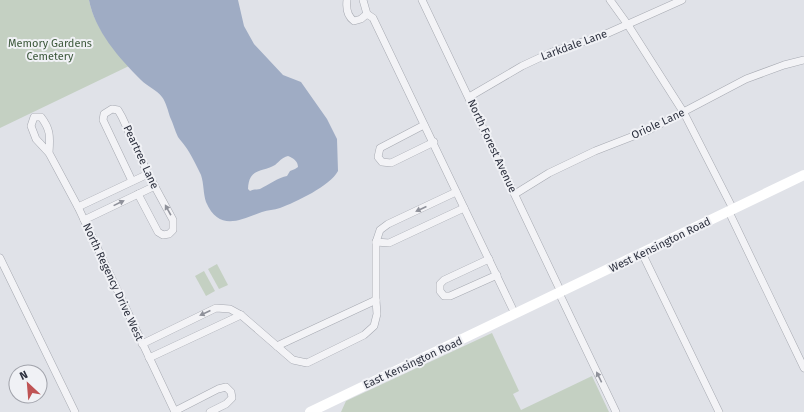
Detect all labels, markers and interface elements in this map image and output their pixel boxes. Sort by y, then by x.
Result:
street label: Larkdale Lane [539,27,609,63]
park label: Memory Gardens Cemetery [8,37,92,63]
street label: North Forest Avenue [465,97,519,195]
street label: Oriole Lane [629,106,687,142]
street label: Peartree Lane [121,123,161,191]
one-way arrow [114,200,125,206]
one-way arrow [164,204,171,215]
one-way arrow [415,206,427,212]
street label: West Kensington Road [607,215,713,275]
street label: North Regency Drive West [80,221,146,343]
one-way arrow [199,310,211,316]
street label: East Kensington Road [361,334,465,392]
north arrow [8,364,48,404]
text: N [18,368,30,383]
one-way arrow [596,371,602,383]

